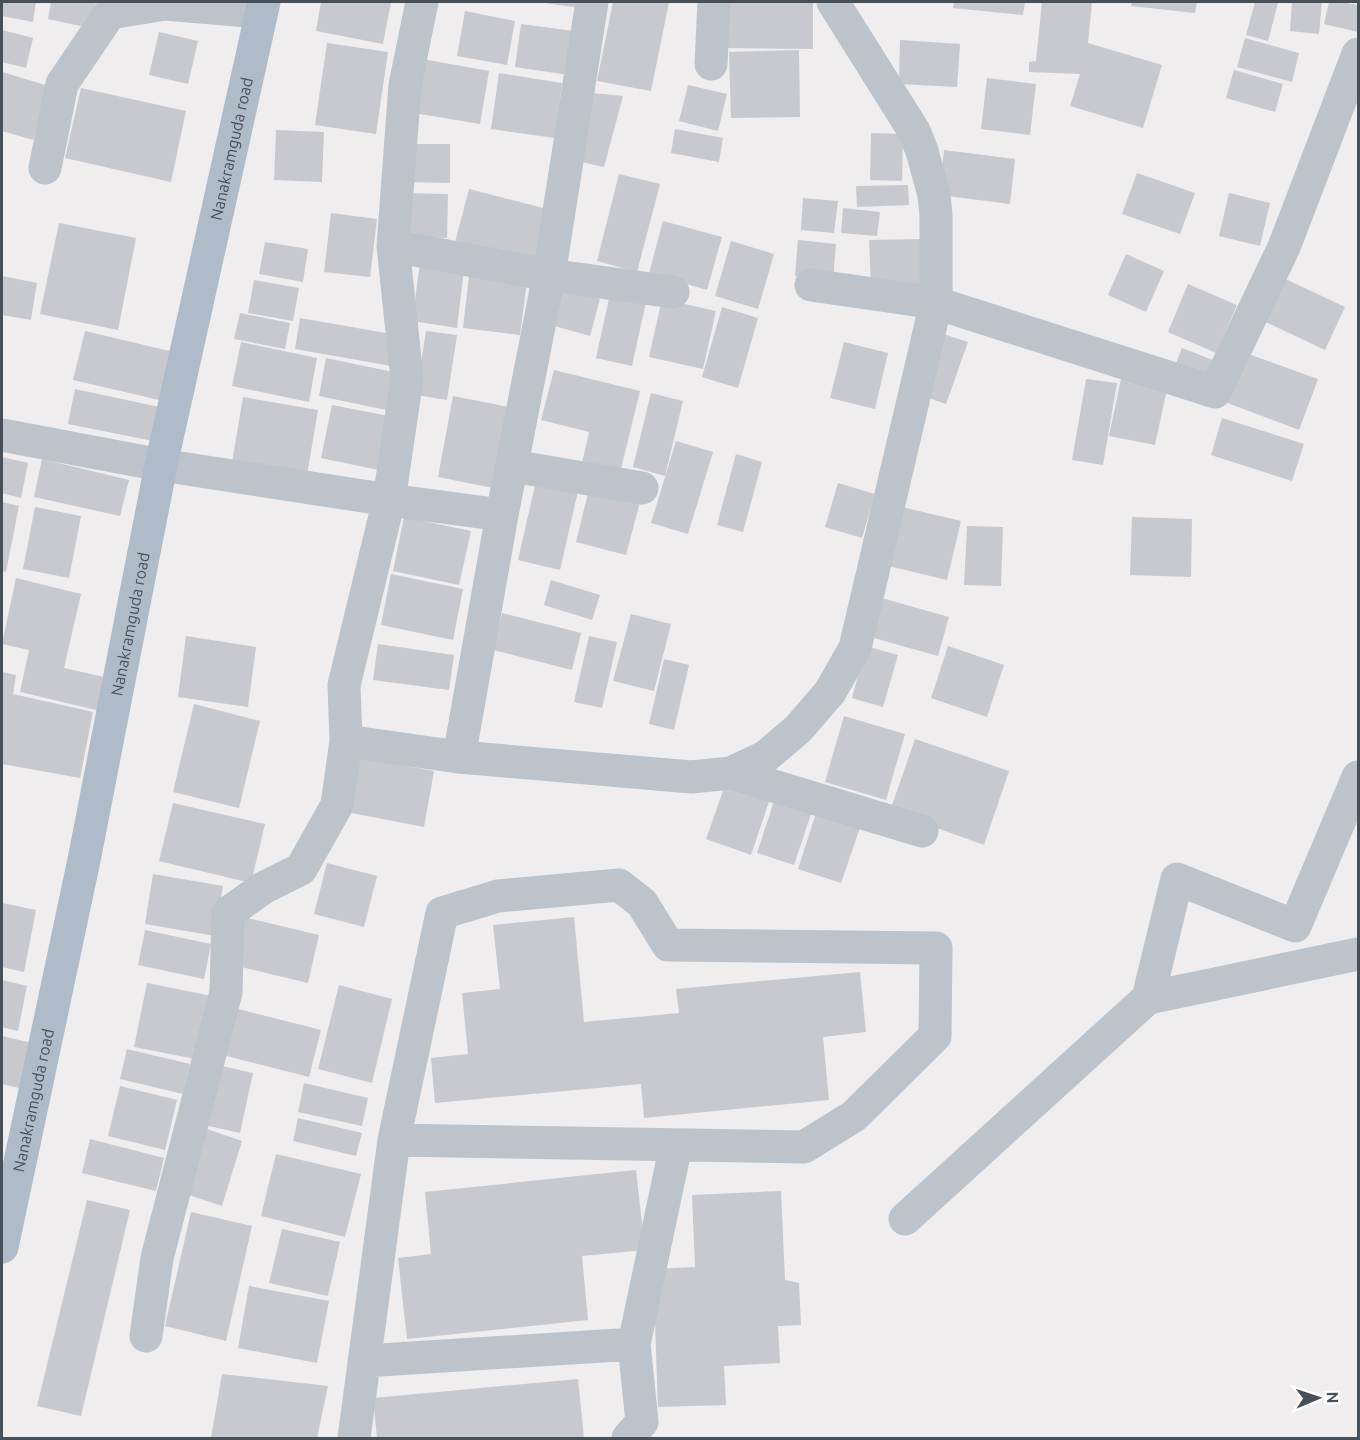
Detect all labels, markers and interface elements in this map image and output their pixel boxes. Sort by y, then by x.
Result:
street label: Nanakramguda road [207,76,256,222]
street label: Nanakramguda road [107,551,153,697]
street label: Nanakramguda road [9,1027,57,1173]
north arrow [1288,1368,1348,1428]
text: N [1324,1391,1342,1404]

